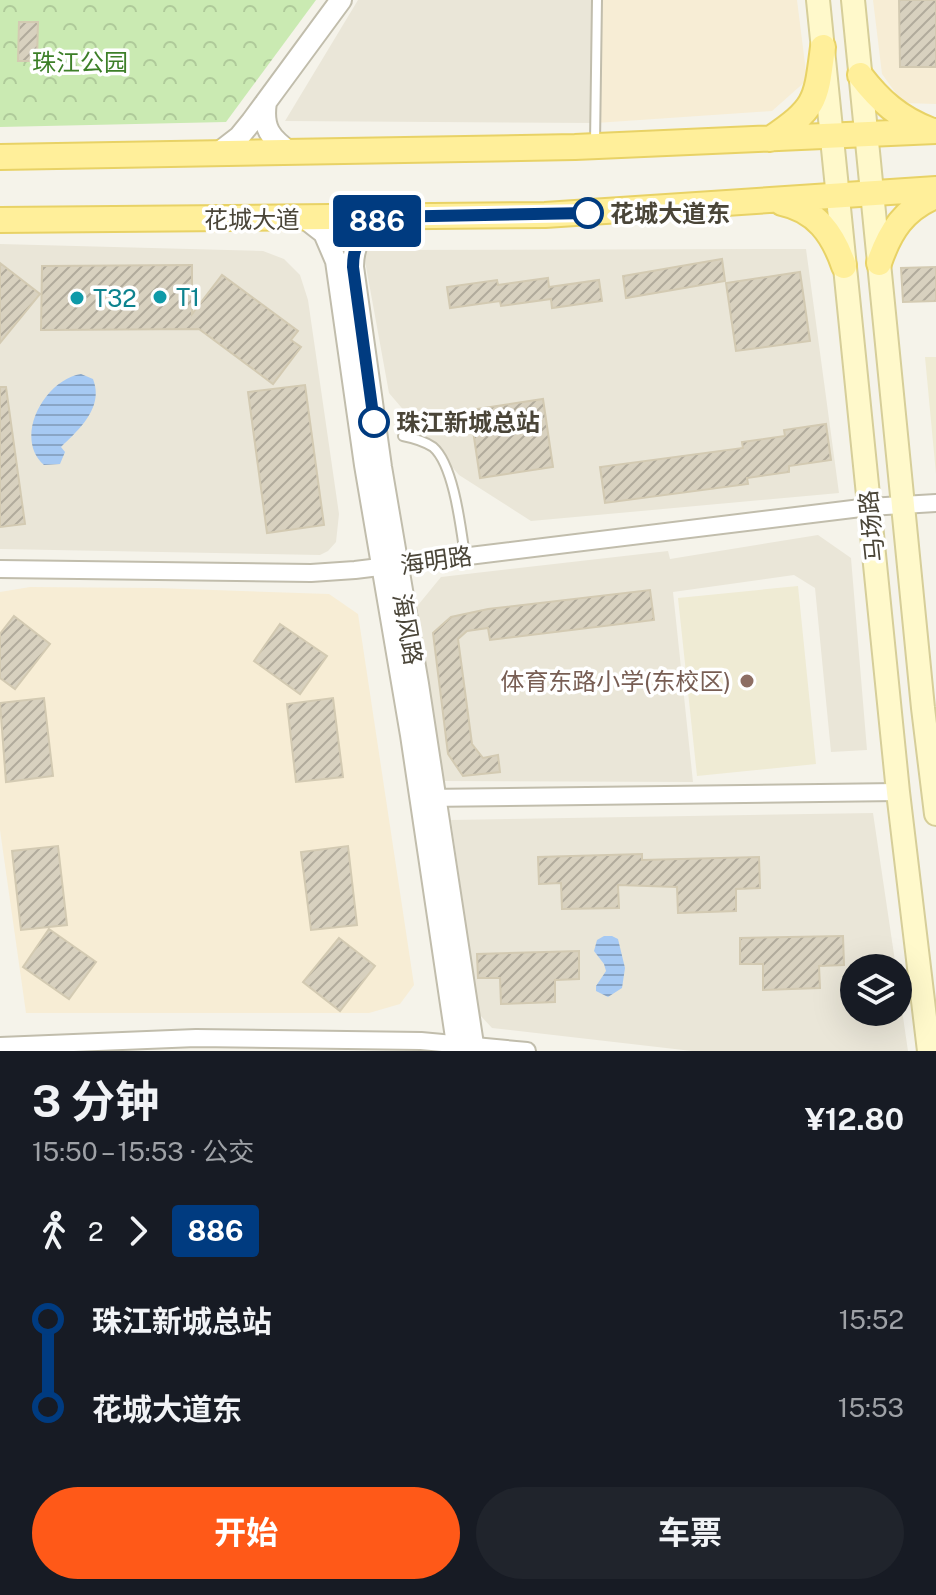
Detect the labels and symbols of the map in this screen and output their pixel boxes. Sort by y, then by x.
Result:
park label: 珠江公园 [32,48,128,76]
line badge: 886 [331,195,423,247]
marker: 花城大道东 [573,198,603,228]
place label: 花城大道东 [610,199,730,227]
street label: 花城大道 [204,205,300,233]
place label: T1 [176,283,200,311]
place label: T32 [93,284,137,312]
marker: T1 [151,288,169,306]
marker: T32 [68,289,86,307]
marker: 珠江新城总站 [359,407,389,437]
place label: 珠江新城总站 [396,408,540,436]
street label: 马场路 [853,489,889,563]
street label: 海明路 [398,541,474,579]
street label: 海风路 [388,591,428,667]
place label: 体育东路小学(东校区) [500,667,731,695]
marker: 体育东路小学(东校区) [738,672,756,690]

